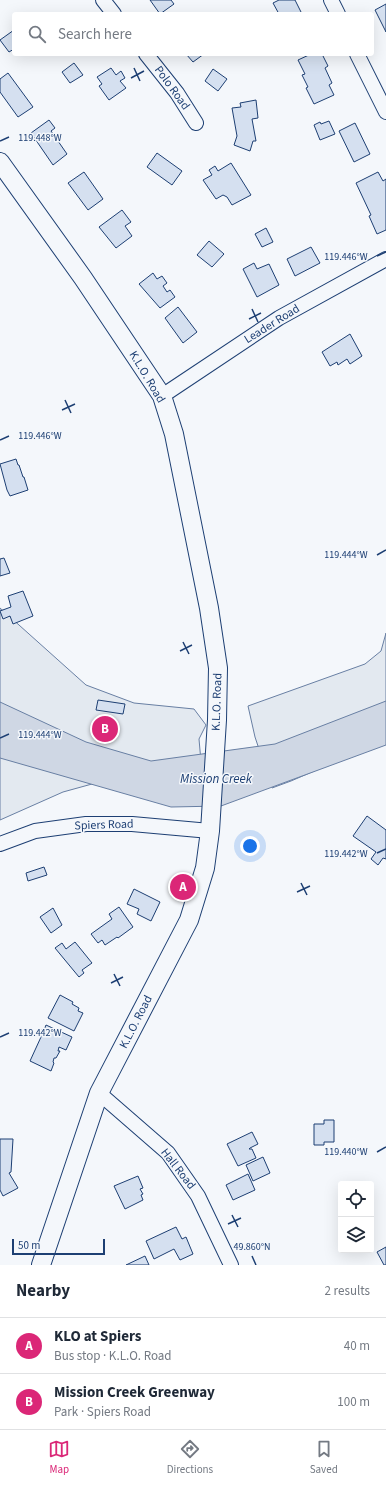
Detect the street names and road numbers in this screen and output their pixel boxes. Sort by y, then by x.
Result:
street label: Polo Road [150,62,194,114]
street label: Leader Road [241,300,303,348]
street label: K.L.O. Road [125,348,169,406]
street label: K.L.O. Road [207,673,227,731]
street label: Spiers Road [74,815,134,835]
street label: K.L.O. Road [115,992,157,1052]
street label: Hall Road [156,1145,200,1193]

